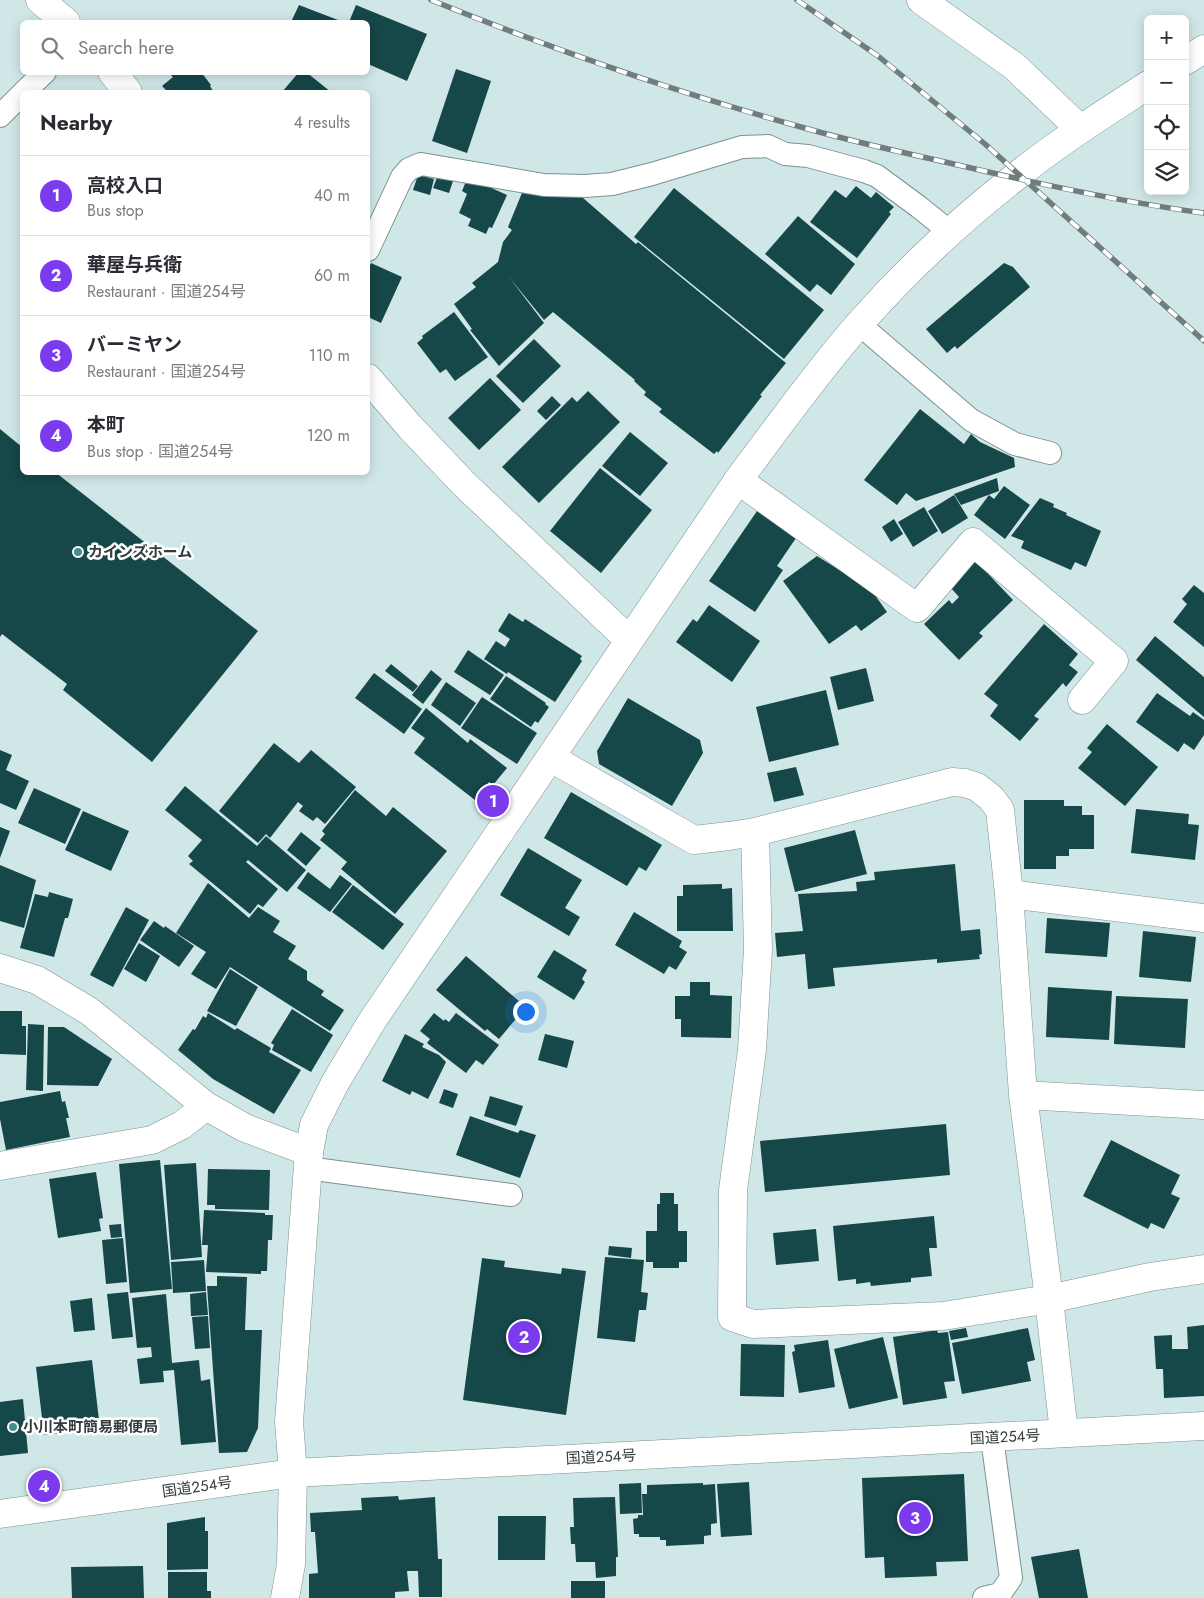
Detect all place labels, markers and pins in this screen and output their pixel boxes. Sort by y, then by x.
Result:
place label: カインズホーム [88,541,192,563]
marker: カインズホーム [72,546,84,558]
pin: 1 [477,782,509,820]
pin: 2 [508,1318,540,1356]
place label: 小川本町簡易郵便局 [23,1416,158,1438]
marker: 小川本町簡易郵便局 [7,1421,19,1433]
pin: 4 [28,1467,60,1505]
pin: 3 [899,1499,931,1537]

